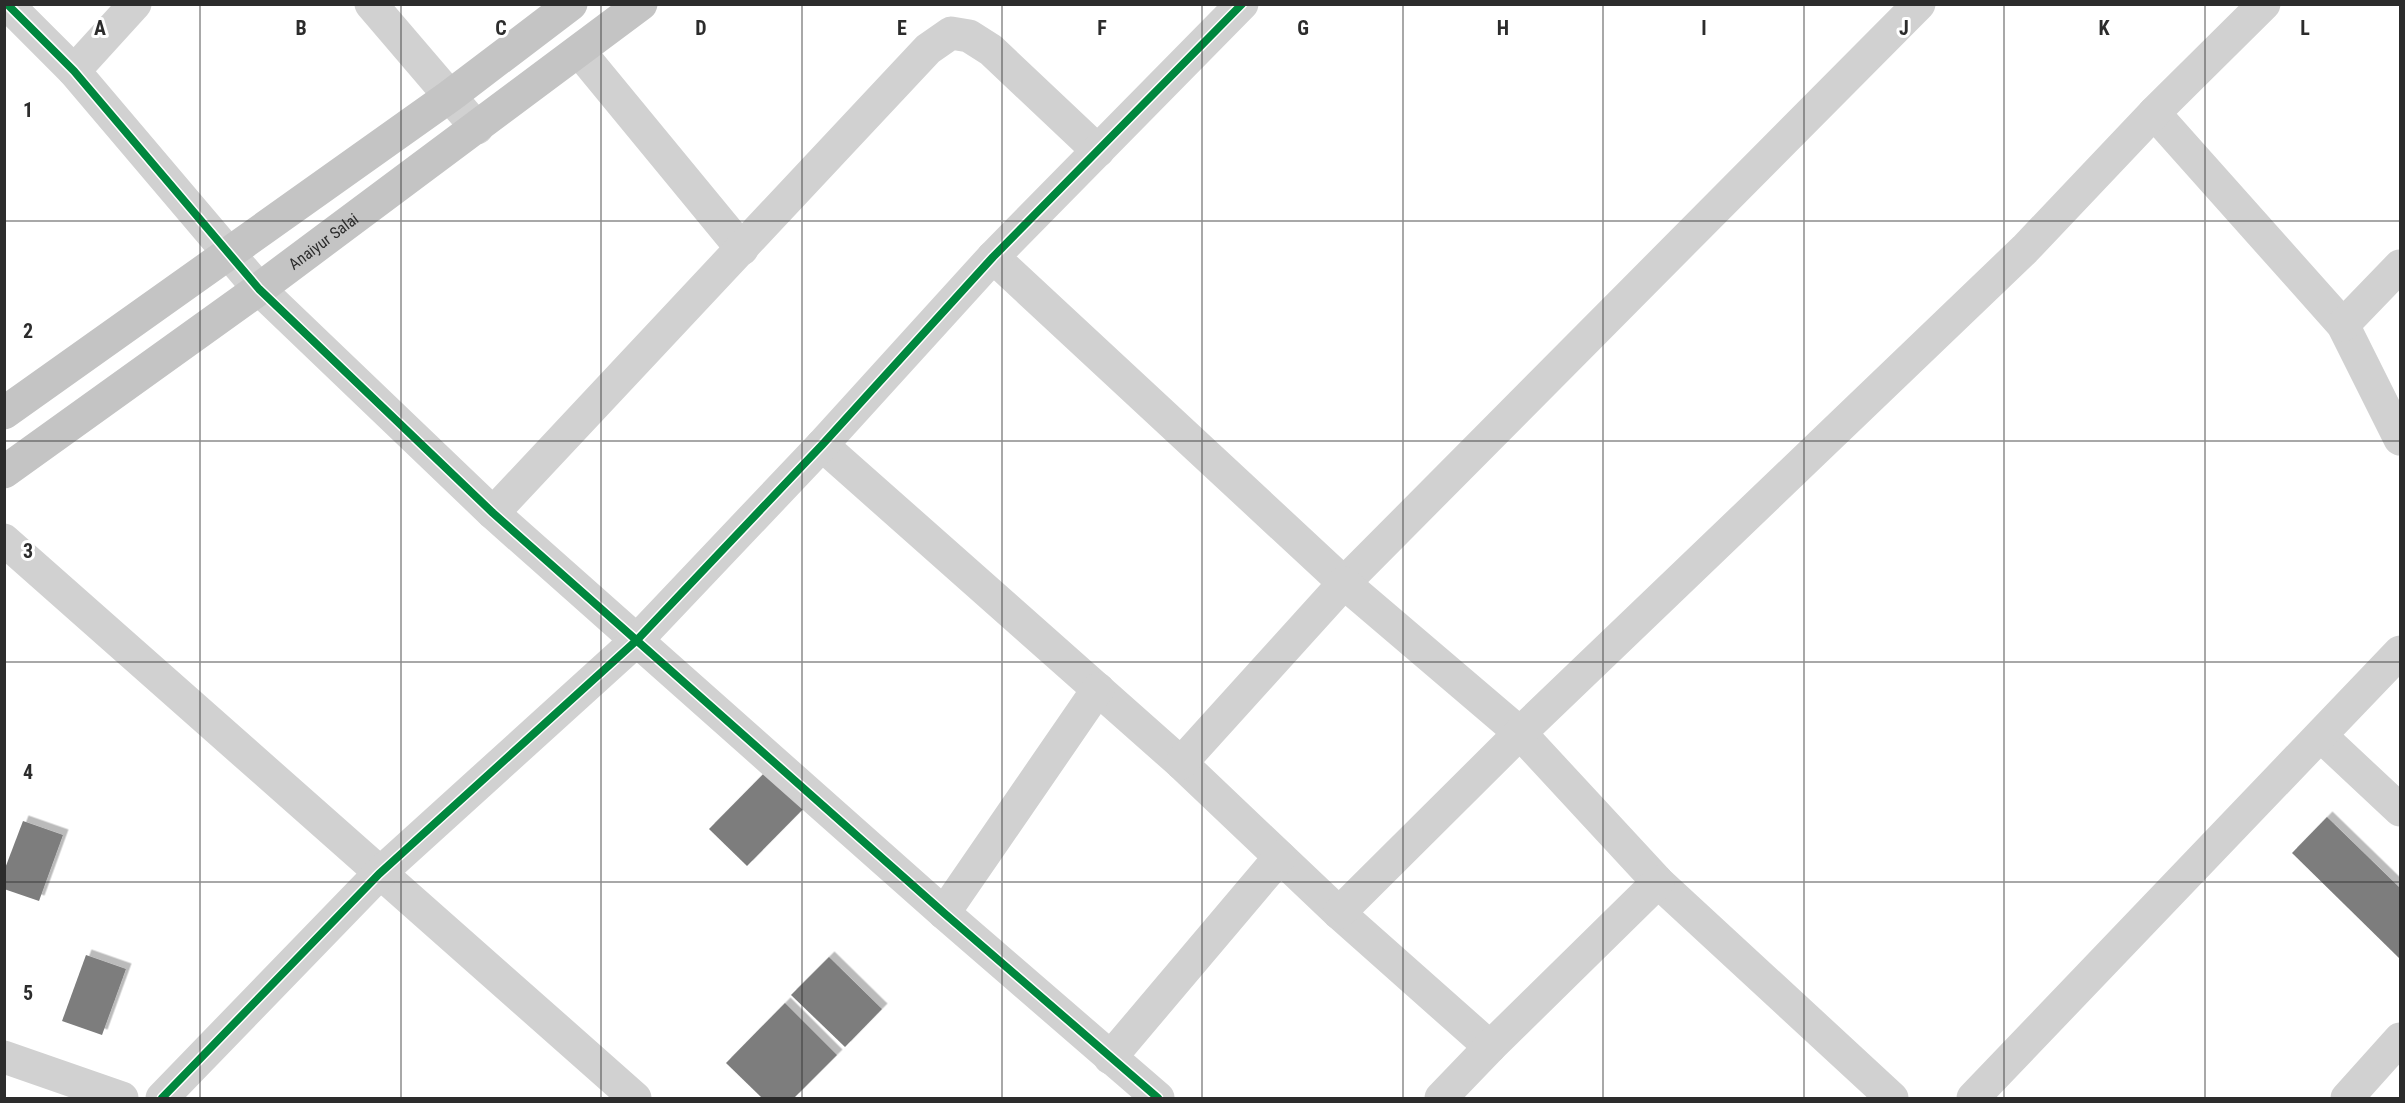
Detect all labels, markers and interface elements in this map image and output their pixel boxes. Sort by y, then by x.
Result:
text: A [94,16,106,40]
text: B [295,16,307,40]
text: C [495,16,507,40]
text: D [695,16,707,40]
text: E [897,16,907,40]
text: F [1097,16,1107,40]
text: G [1297,16,1309,40]
text: H [1497,16,1509,40]
text: I [1701,16,1707,40]
text: J [1899,16,1909,40]
text: K [2098,16,2110,40]
text: L [2300,16,2310,40]
text: 1 [23,98,33,122]
street label: Anaiyur Salai [285,209,362,274]
text: 2 [23,319,33,343]
text: 3 [23,539,33,563]
text: 4 [23,760,33,784]
text: 5 [23,981,33,1005]

